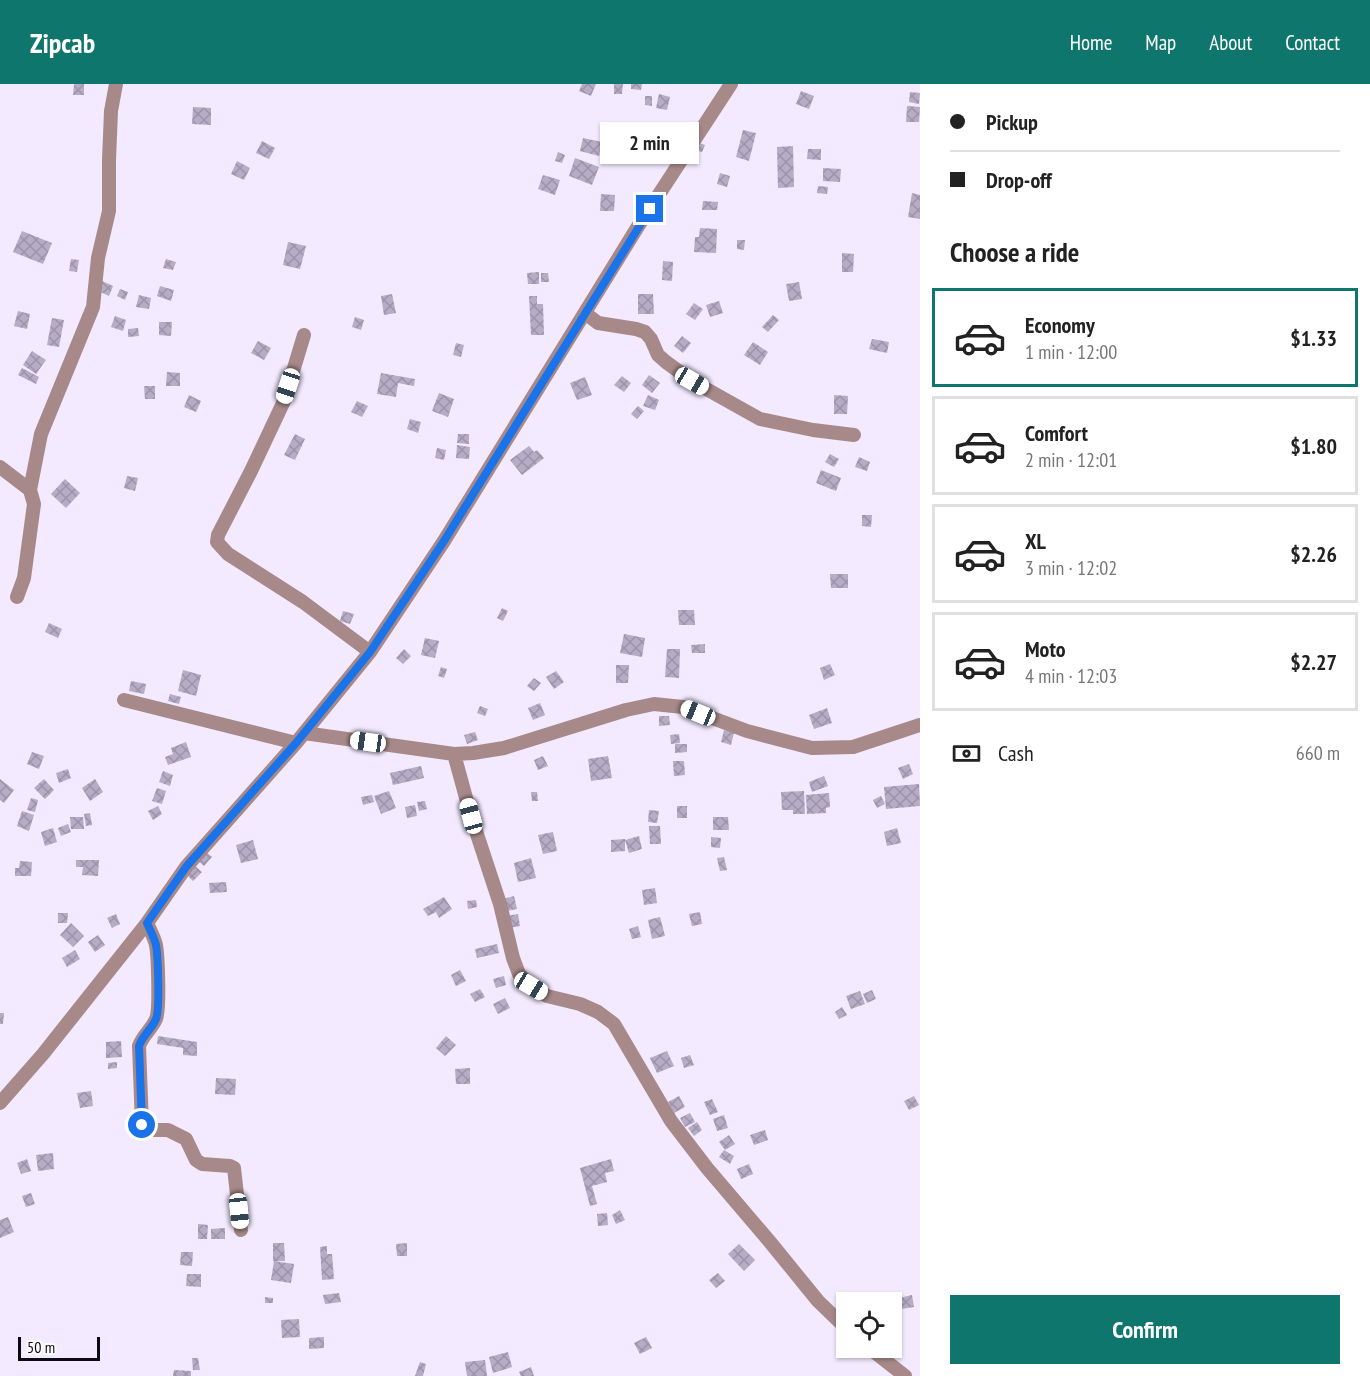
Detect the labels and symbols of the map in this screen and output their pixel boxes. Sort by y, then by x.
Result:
callout: 2 min [600,122,700,164]
route end [636,195,663,222]
car [672,364,712,398]
car [274,366,302,406]
car [678,698,718,728]
car [349,731,387,753]
car [458,796,484,836]
car [511,969,551,1003]
route start [128,1111,155,1138]
car [228,1192,250,1230]
scale bar [18,1334,100,1362]

